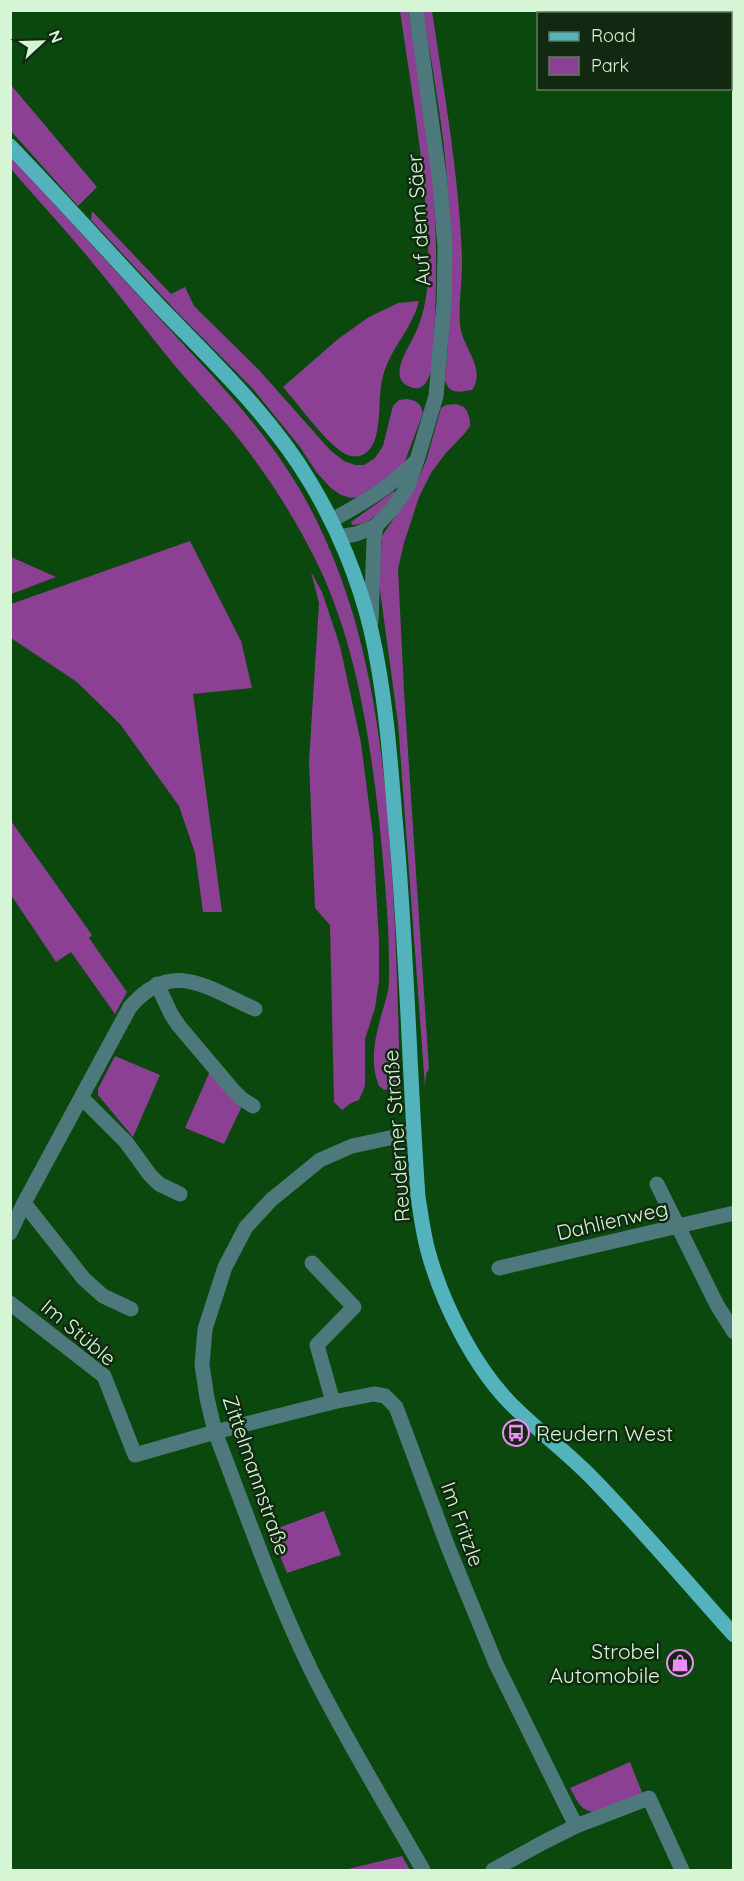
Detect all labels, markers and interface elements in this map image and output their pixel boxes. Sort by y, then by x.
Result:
north arrow [12,12,72,72]
legend [537,12,732,90]
text: Road [591,24,636,47]
text: N [44,27,67,46]
text: Park [591,54,629,77]
street label: Auf dem Säer [400,153,436,287]
street label: Reuderner Straße [377,1049,415,1223]
street label: Dahlienweg [554,1195,670,1245]
street label: Im Stüble [36,1293,122,1371]
street label: Zittelmannstraße [218,1392,296,1558]
bus stop icon: Reudern West [501,1418,531,1448]
place label: Reudern West [536,1420,673,1446]
street label: Im Fritzle [436,1478,490,1570]
place label: Strobel Automobile [549,1638,660,1688]
shop icon: Strobel Automobile [665,1648,695,1678]

